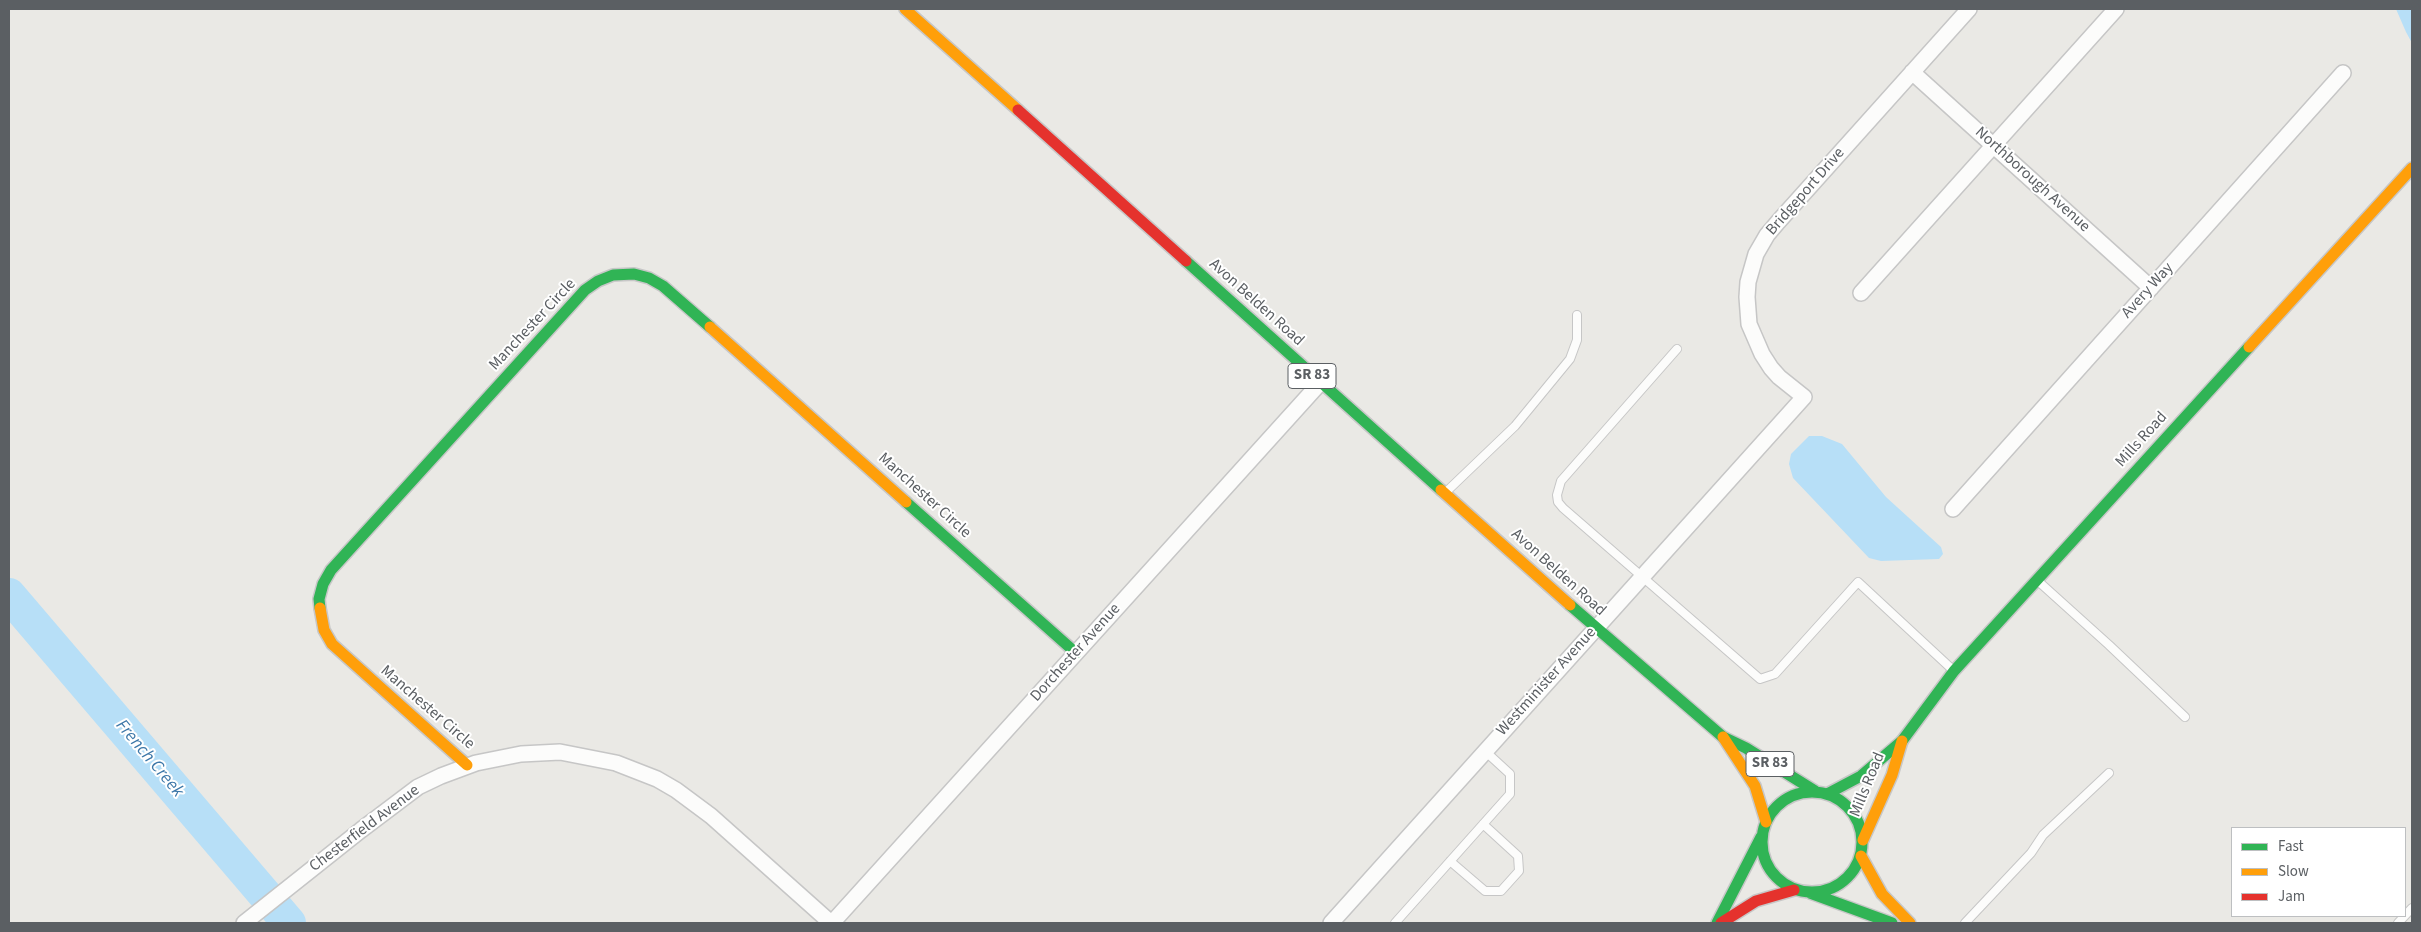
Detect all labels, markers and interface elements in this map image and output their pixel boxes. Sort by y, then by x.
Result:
street label: Northborough Avenue [1970,123,2094,237]
street label: Bridgeport Drive [1763,144,1849,240]
street label: Avon Belden Road [1205,255,1307,351]
street label: Avery Way [2118,259,2178,323]
street label: Manchester Circle [486,275,580,375]
road number: SR 83 [1288,364,1336,388]
street label: Mills Road [2112,408,2172,472]
street label: Manchester Circle [874,449,974,543]
street label: Avon Belden Road [1507,525,1609,621]
street label: Dorchester Avenue [1027,600,1125,706]
street label: Westminister Avenue [1493,624,1601,740]
street label: Manchester Circle [376,662,478,754]
water label: French Creek [110,716,188,802]
street label: Mills Road [1846,750,1890,820]
road number: SR 83 [1746,752,1794,776]
street label: Chesterfield Avenue [306,781,424,877]
legend [2231,827,2406,917]
text: Fast [2278,836,2304,857]
text: Slow [2278,861,2309,882]
text: Jam [2278,886,2305,907]

